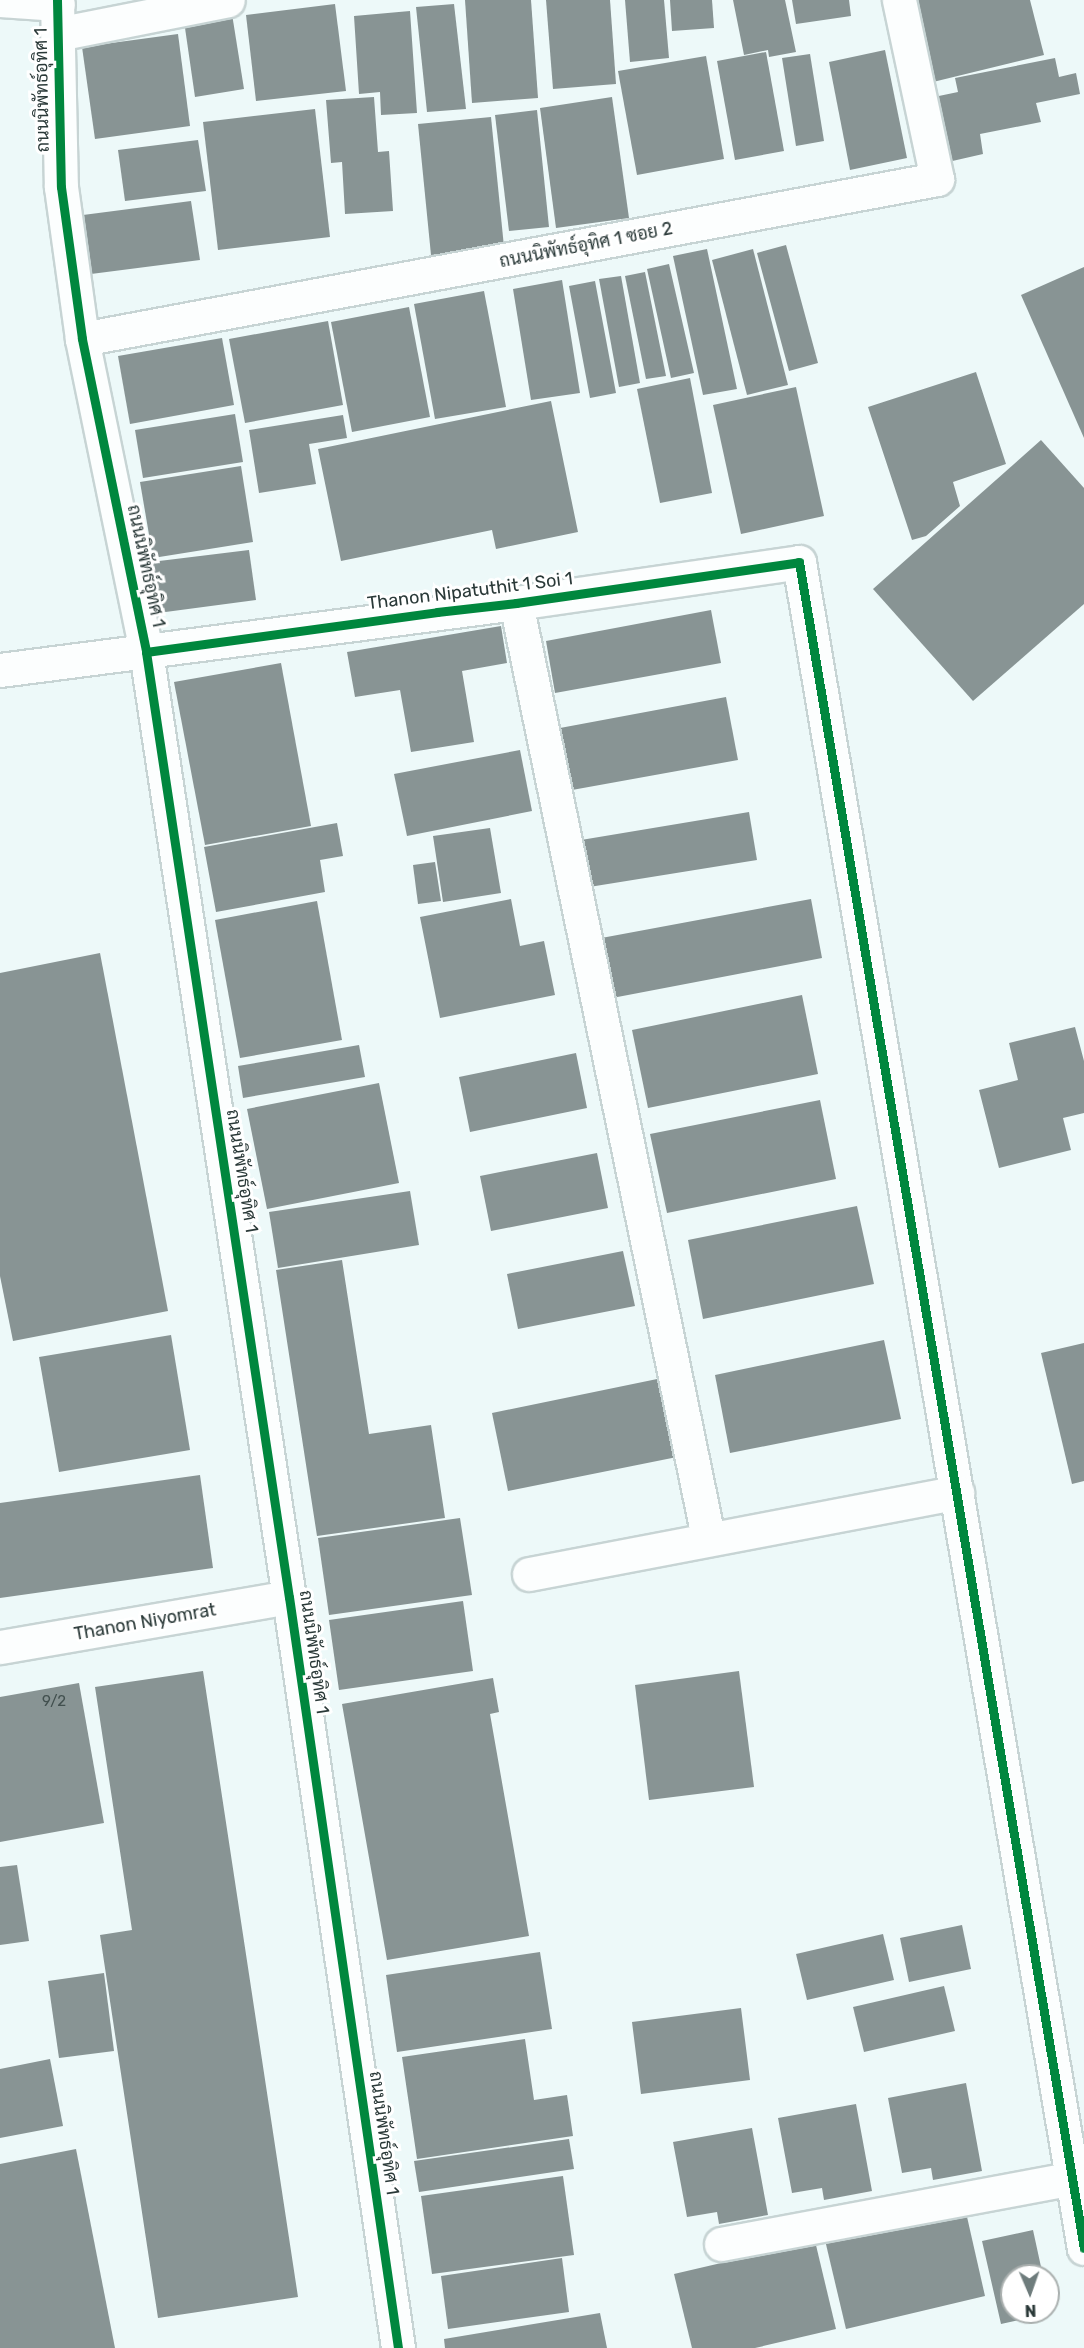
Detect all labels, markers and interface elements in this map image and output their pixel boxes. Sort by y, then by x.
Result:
street label: ถนนนิพัทธ์อุทิศ 1 [30,27,54,153]
street label: ถนนนิพัทธ์อุทิศ 1 ซอย 2 [498,218,674,272]
street label: ถนนนิพัทธ์อุทิศ 1 [122,503,170,629]
street label: Thanon Nipatuthit 1 Soi 1 [366,568,574,614]
street label: ถนนนิพัทธ์อุทิศ 1 [222,1108,262,1234]
street label: ถนนนิพัทธ์อุทิศ 1 [295,1589,333,1715]
street label: Thanon Niyomrat [72,1599,218,1645]
house number: 9/2 [42,1693,66,1711]
street label: ถนนนิพัทธ์อุทิศ 1 [365,2070,403,2196]
north arrow [1000,2264,1060,2324]
text: N [1024,2301,1037,2320]

